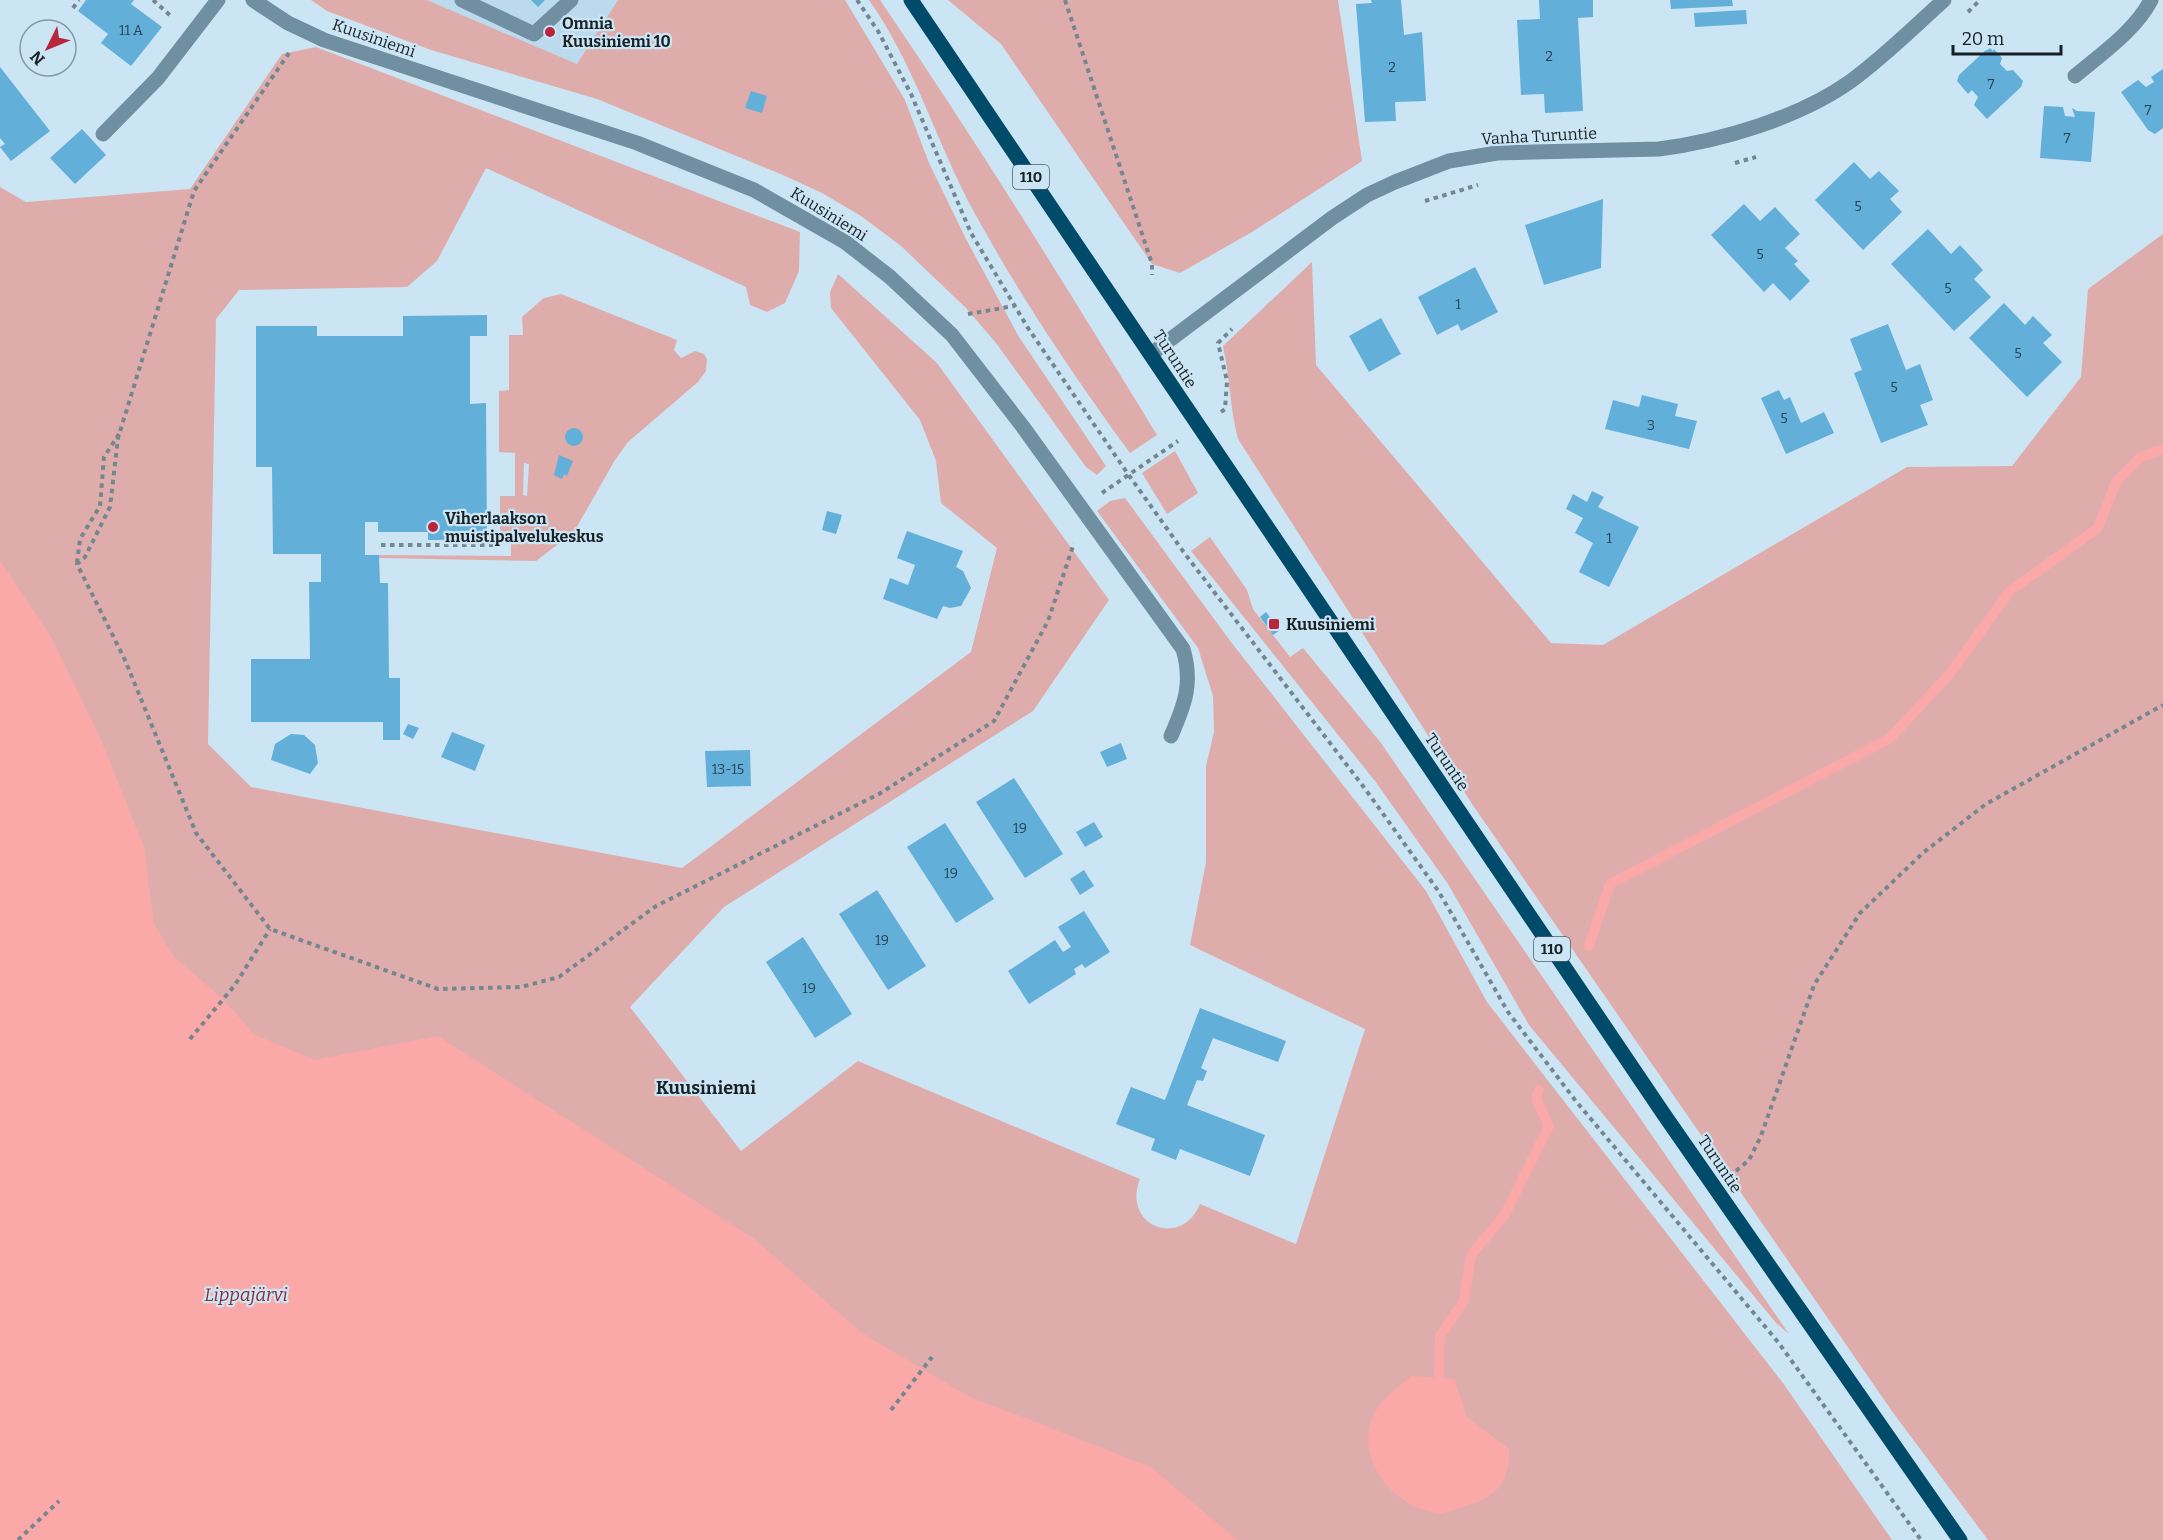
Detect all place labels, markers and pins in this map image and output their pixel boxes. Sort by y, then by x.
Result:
place label: Omnia Kuusiniemi 10 [562,14,671,51]
marker: Omnia Kuusiniemi 10 [543,25,557,39]
place label: Viherlaakson muistipalvelukeskus [445,509,604,546]
marker: Viherlaakson muistipalvelukeskus [426,520,440,534]
place label: Kuusiniemi [1286,615,1375,634]
marker: Kuusiniemi [1267,617,1281,631]

